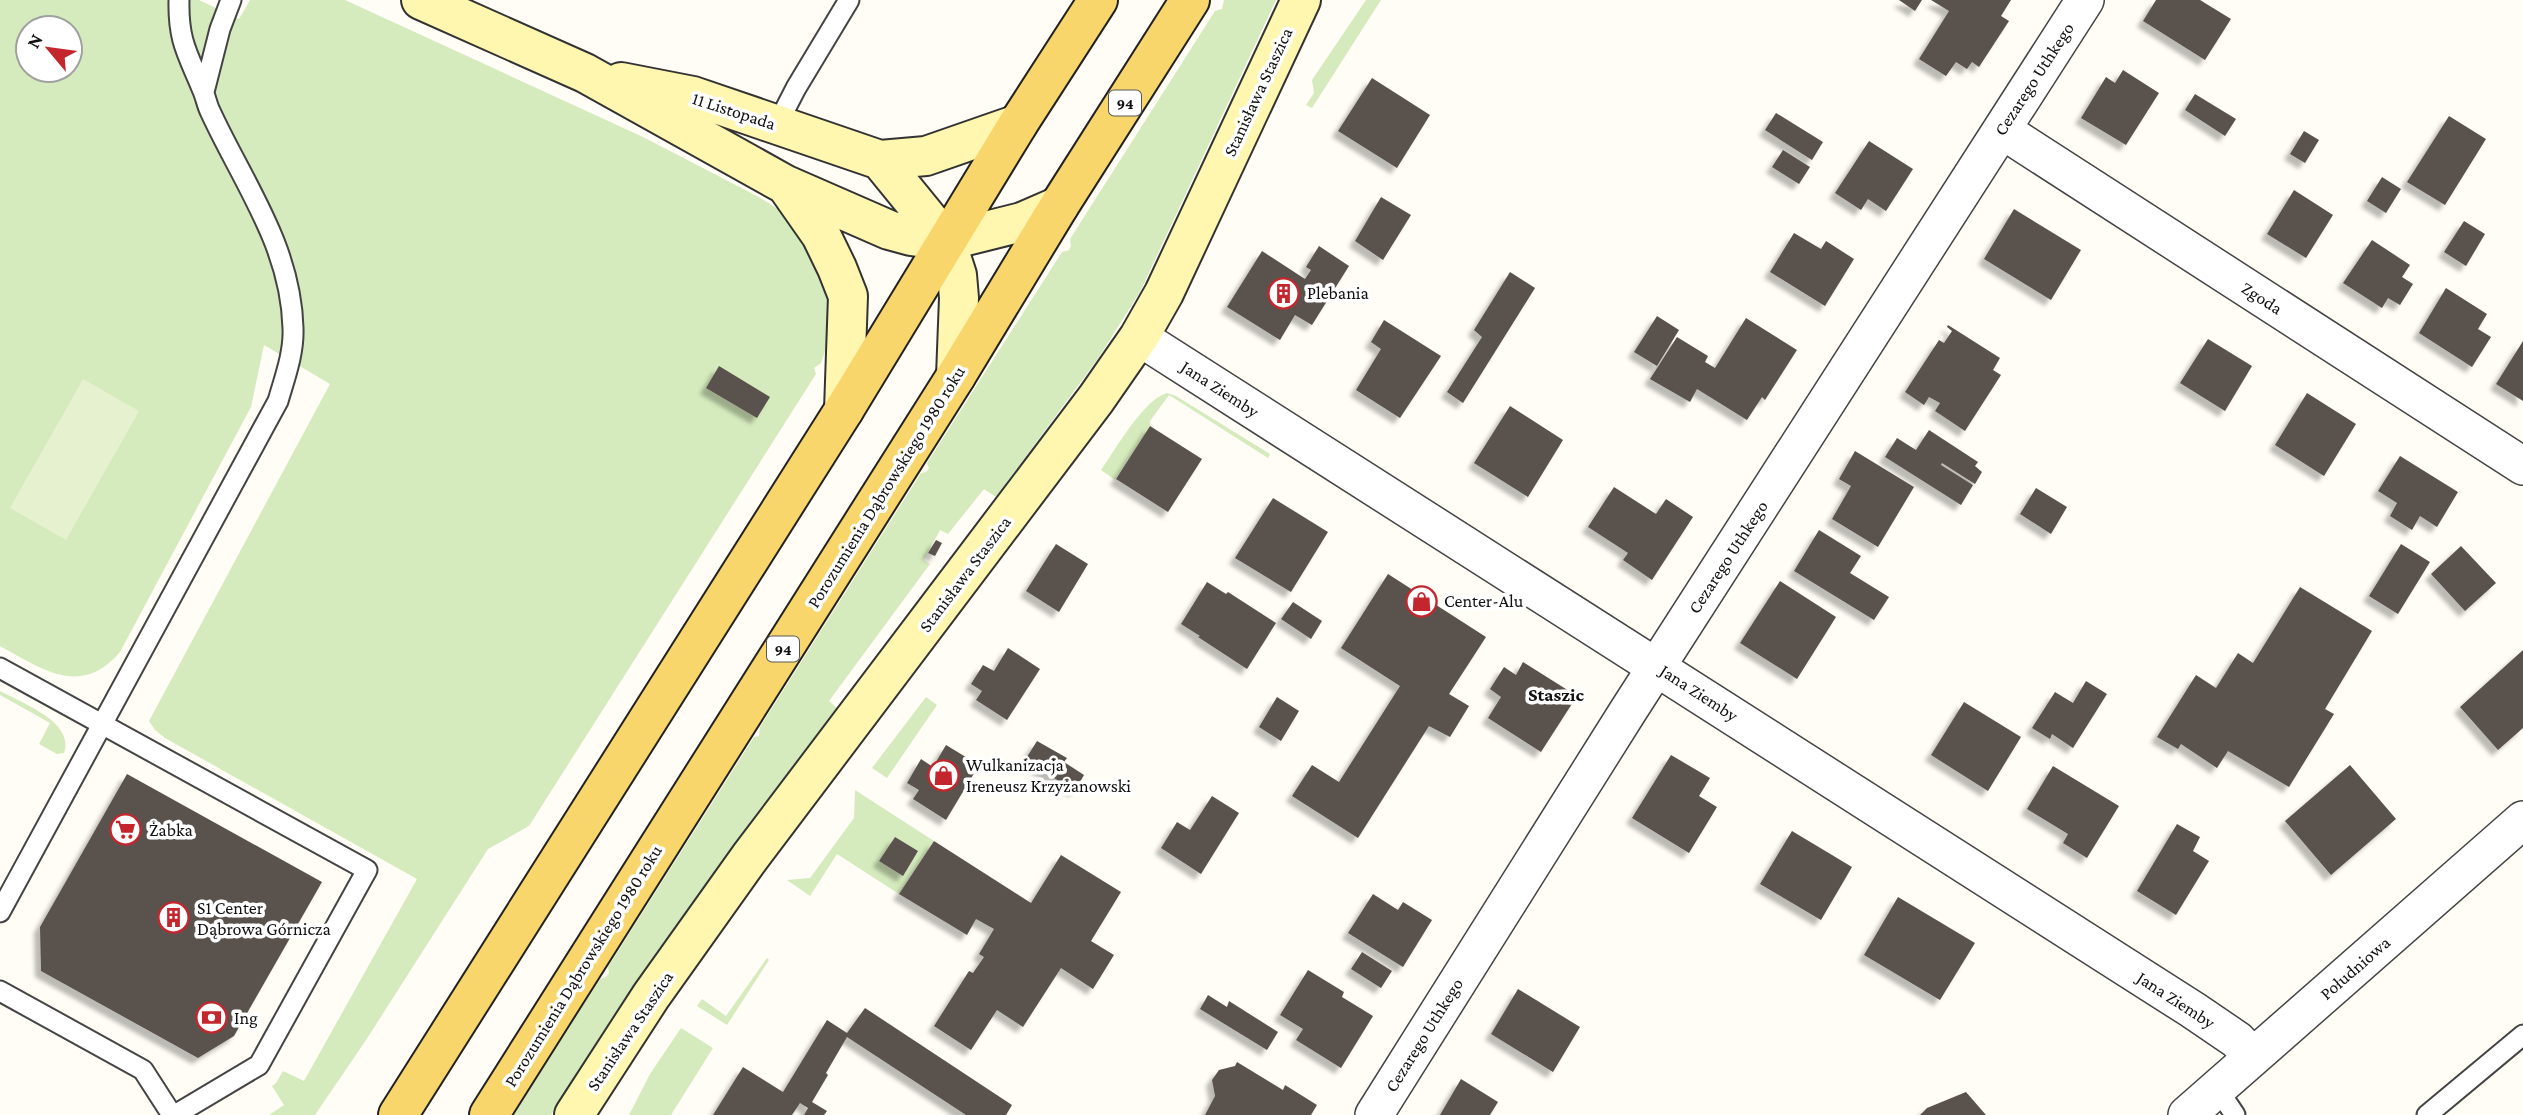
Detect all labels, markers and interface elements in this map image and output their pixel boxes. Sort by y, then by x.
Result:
north arrow [14,14,84,84]
street label: Cezarego Uthkego [1990,19,2078,139]
street label: Stanisława Staszica [1219,24,1297,160]
text: N [22,30,47,52]
street label: 11 Listopada [690,88,778,134]
road number: 94 [1109,90,1141,116]
building icon: Plebania [1267,276,1301,310]
street label: Zgoda [2238,277,2286,319]
place label: Plebania [1307,283,1369,303]
street label: Jana Ziemby [1176,355,1263,422]
street label: Porozumienia Dąbrowskiego 1980 roku [803,362,969,611]
street label: Cezarego Uthkego [1684,497,1772,617]
street label: Stanisława Staszica [915,512,1015,636]
shop icon: Center-Alu [1404,584,1438,618]
place label: Center-Alu [1444,591,1524,611]
road number: 94 [767,636,799,662]
street label: Jana Ziemby [1655,659,1742,726]
district label: Staszic [1528,684,1584,705]
place label: Wulkanizacja Ireneusz Krzyżanowski [966,755,1131,796]
shop icon: Wulkanizacja Ireneusz Krzyżanowski [926,758,960,792]
supermarket icon: Żabka [109,813,143,847]
place label: Żabka [149,820,193,840]
street label: Porozumienia Dąbrowskiego 1980 roku [500,841,666,1090]
place label: S1 Center Dąbrowa Górnicza [197,898,331,939]
building icon: S1 Center Dąbrowa Górnicza [157,901,191,935]
street label: Południowa [2316,932,2394,1004]
street label: Jana Ziemby [2132,966,2219,1033]
street label: Stanisława Staszica [583,967,677,1095]
street label: Cezarego Uthkego [1381,974,1467,1096]
bank icon: Ing [194,1001,228,1035]
place label: Ing [234,1008,258,1028]

